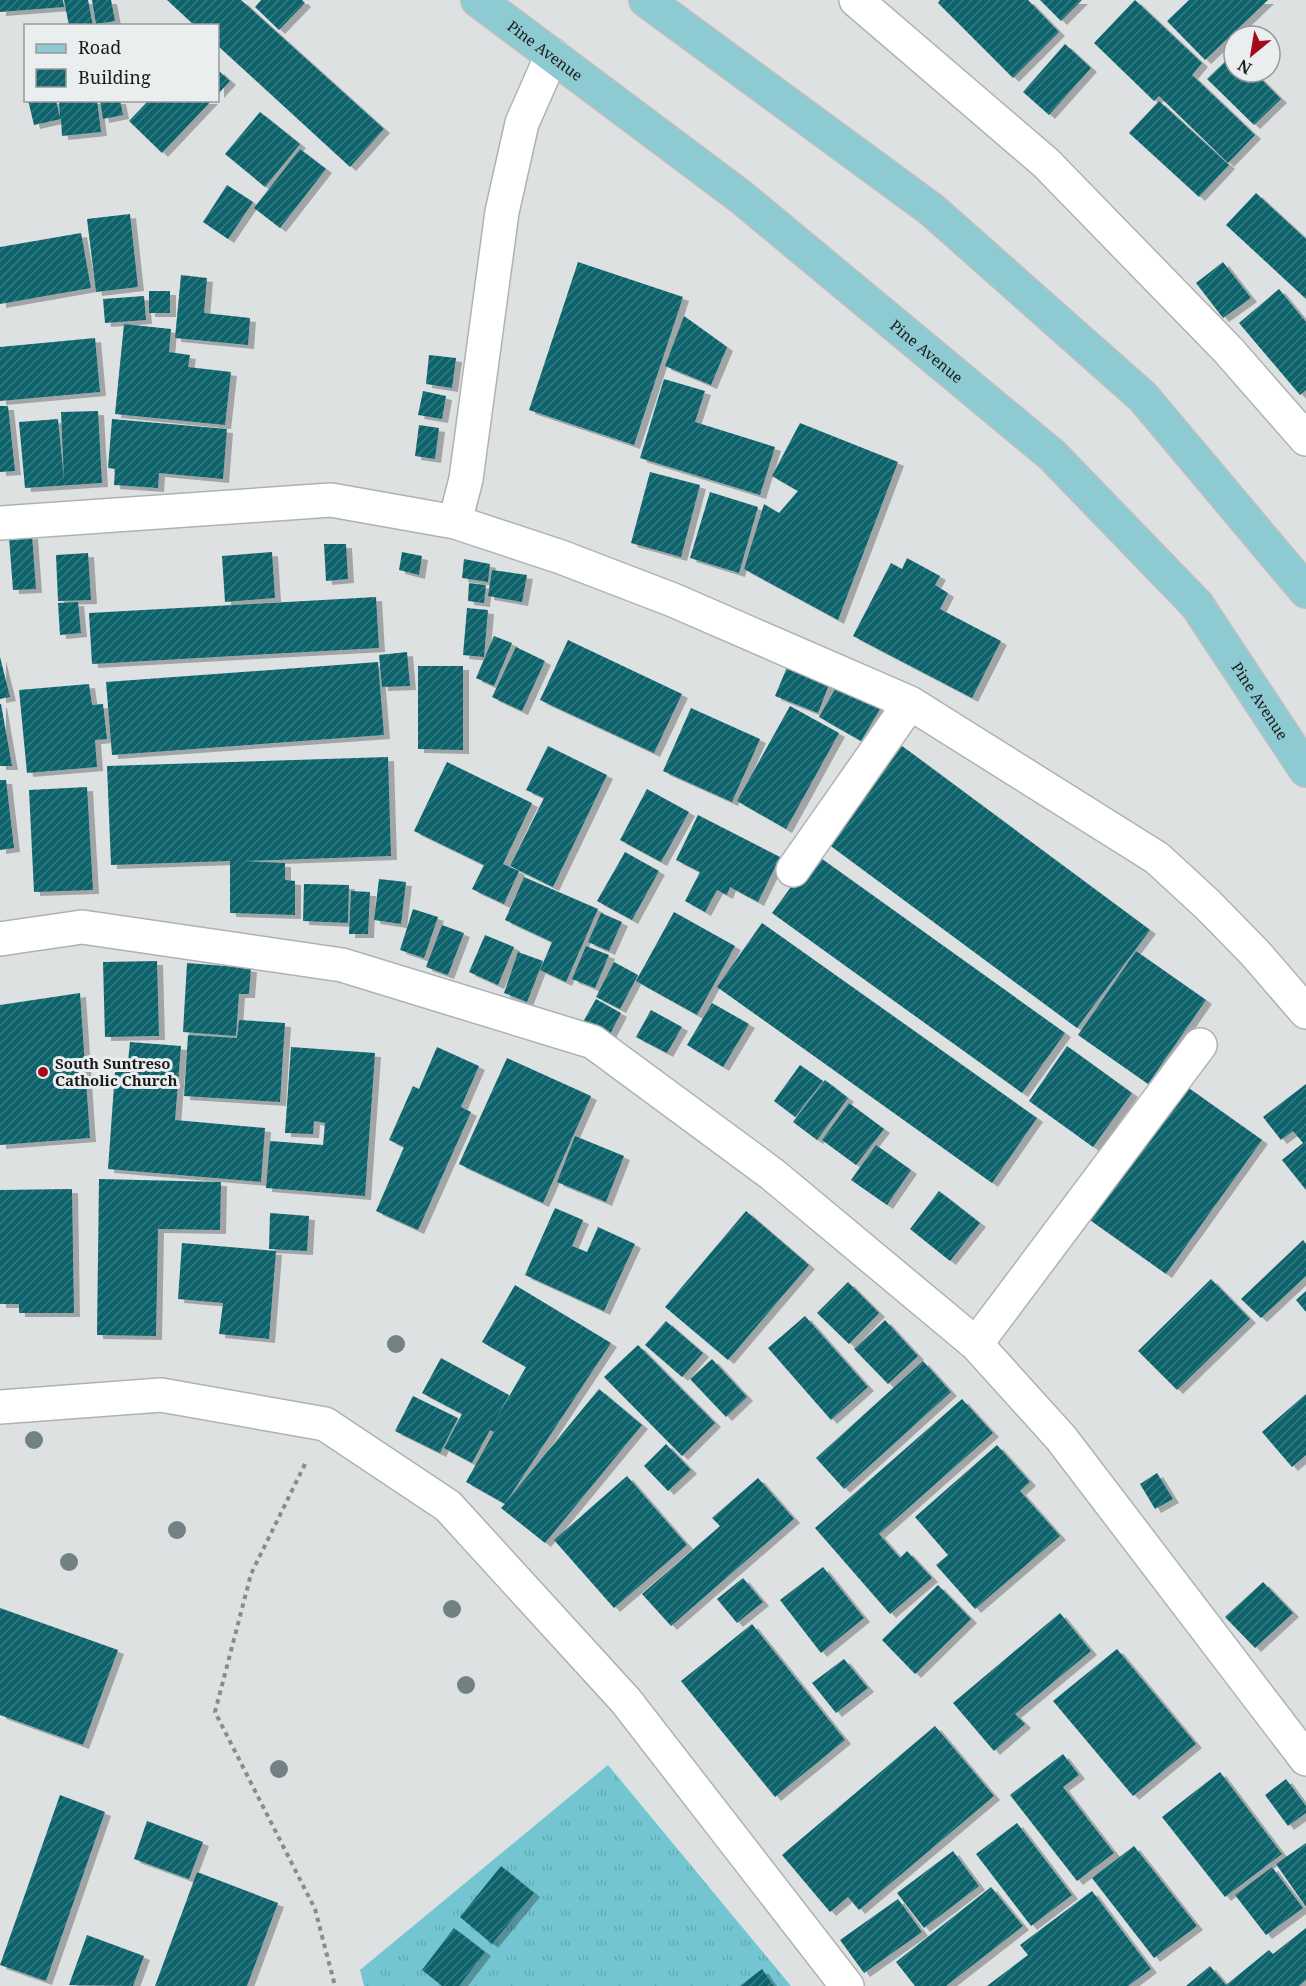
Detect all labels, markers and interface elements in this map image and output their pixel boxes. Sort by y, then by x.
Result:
street label: Pine Avenue [504,16,587,85]
legend [24,24,219,102]
north arrow [1222,24,1282,84]
text: Road [78,35,121,59]
text: N [1233,54,1255,80]
text: Building [78,65,151,89]
street label: Pine Avenue [886,315,967,387]
street label: Pine Avenue [1227,658,1293,743]
place label: South Suntreso Catholic Church [55,1053,178,1090]
marker: South Suntreso Catholic Church [36,1065,50,1079]

